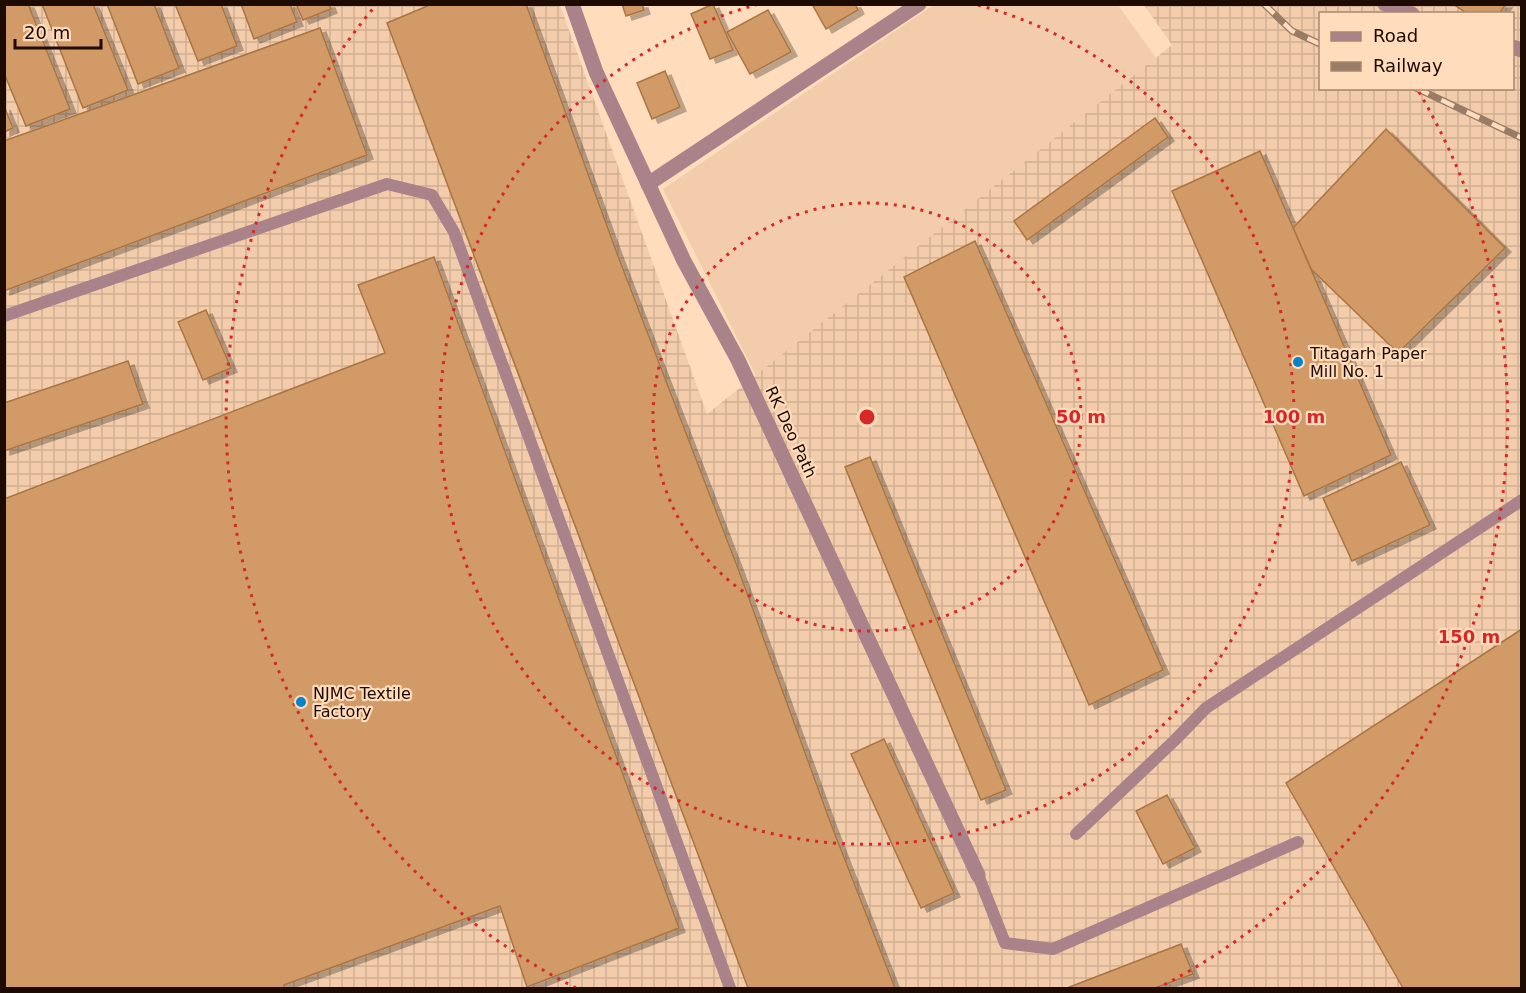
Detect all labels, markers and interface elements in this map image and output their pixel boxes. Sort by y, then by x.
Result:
scale bar [15,12,100,50]
legend [1319,12,1514,90]
text: 20 m [24,22,70,43]
text: Road [1373,25,1418,46]
text: Railway [1373,55,1443,76]
place label: Titagarh Paper Mill No. 1 [1309,344,1427,381]
marker: Titagarh Paper Mill No. 1 [1291,355,1305,369]
street label: RK Deo Path [761,383,821,481]
text: 50 m [1056,406,1106,427]
text: 100 m [1263,406,1325,427]
centre of rings [857,407,877,427]
text: 150 m [1438,626,1500,647]
place label: NJMC Textile Factory [313,684,411,721]
marker: NJMC Textile Factory [294,695,308,709]

